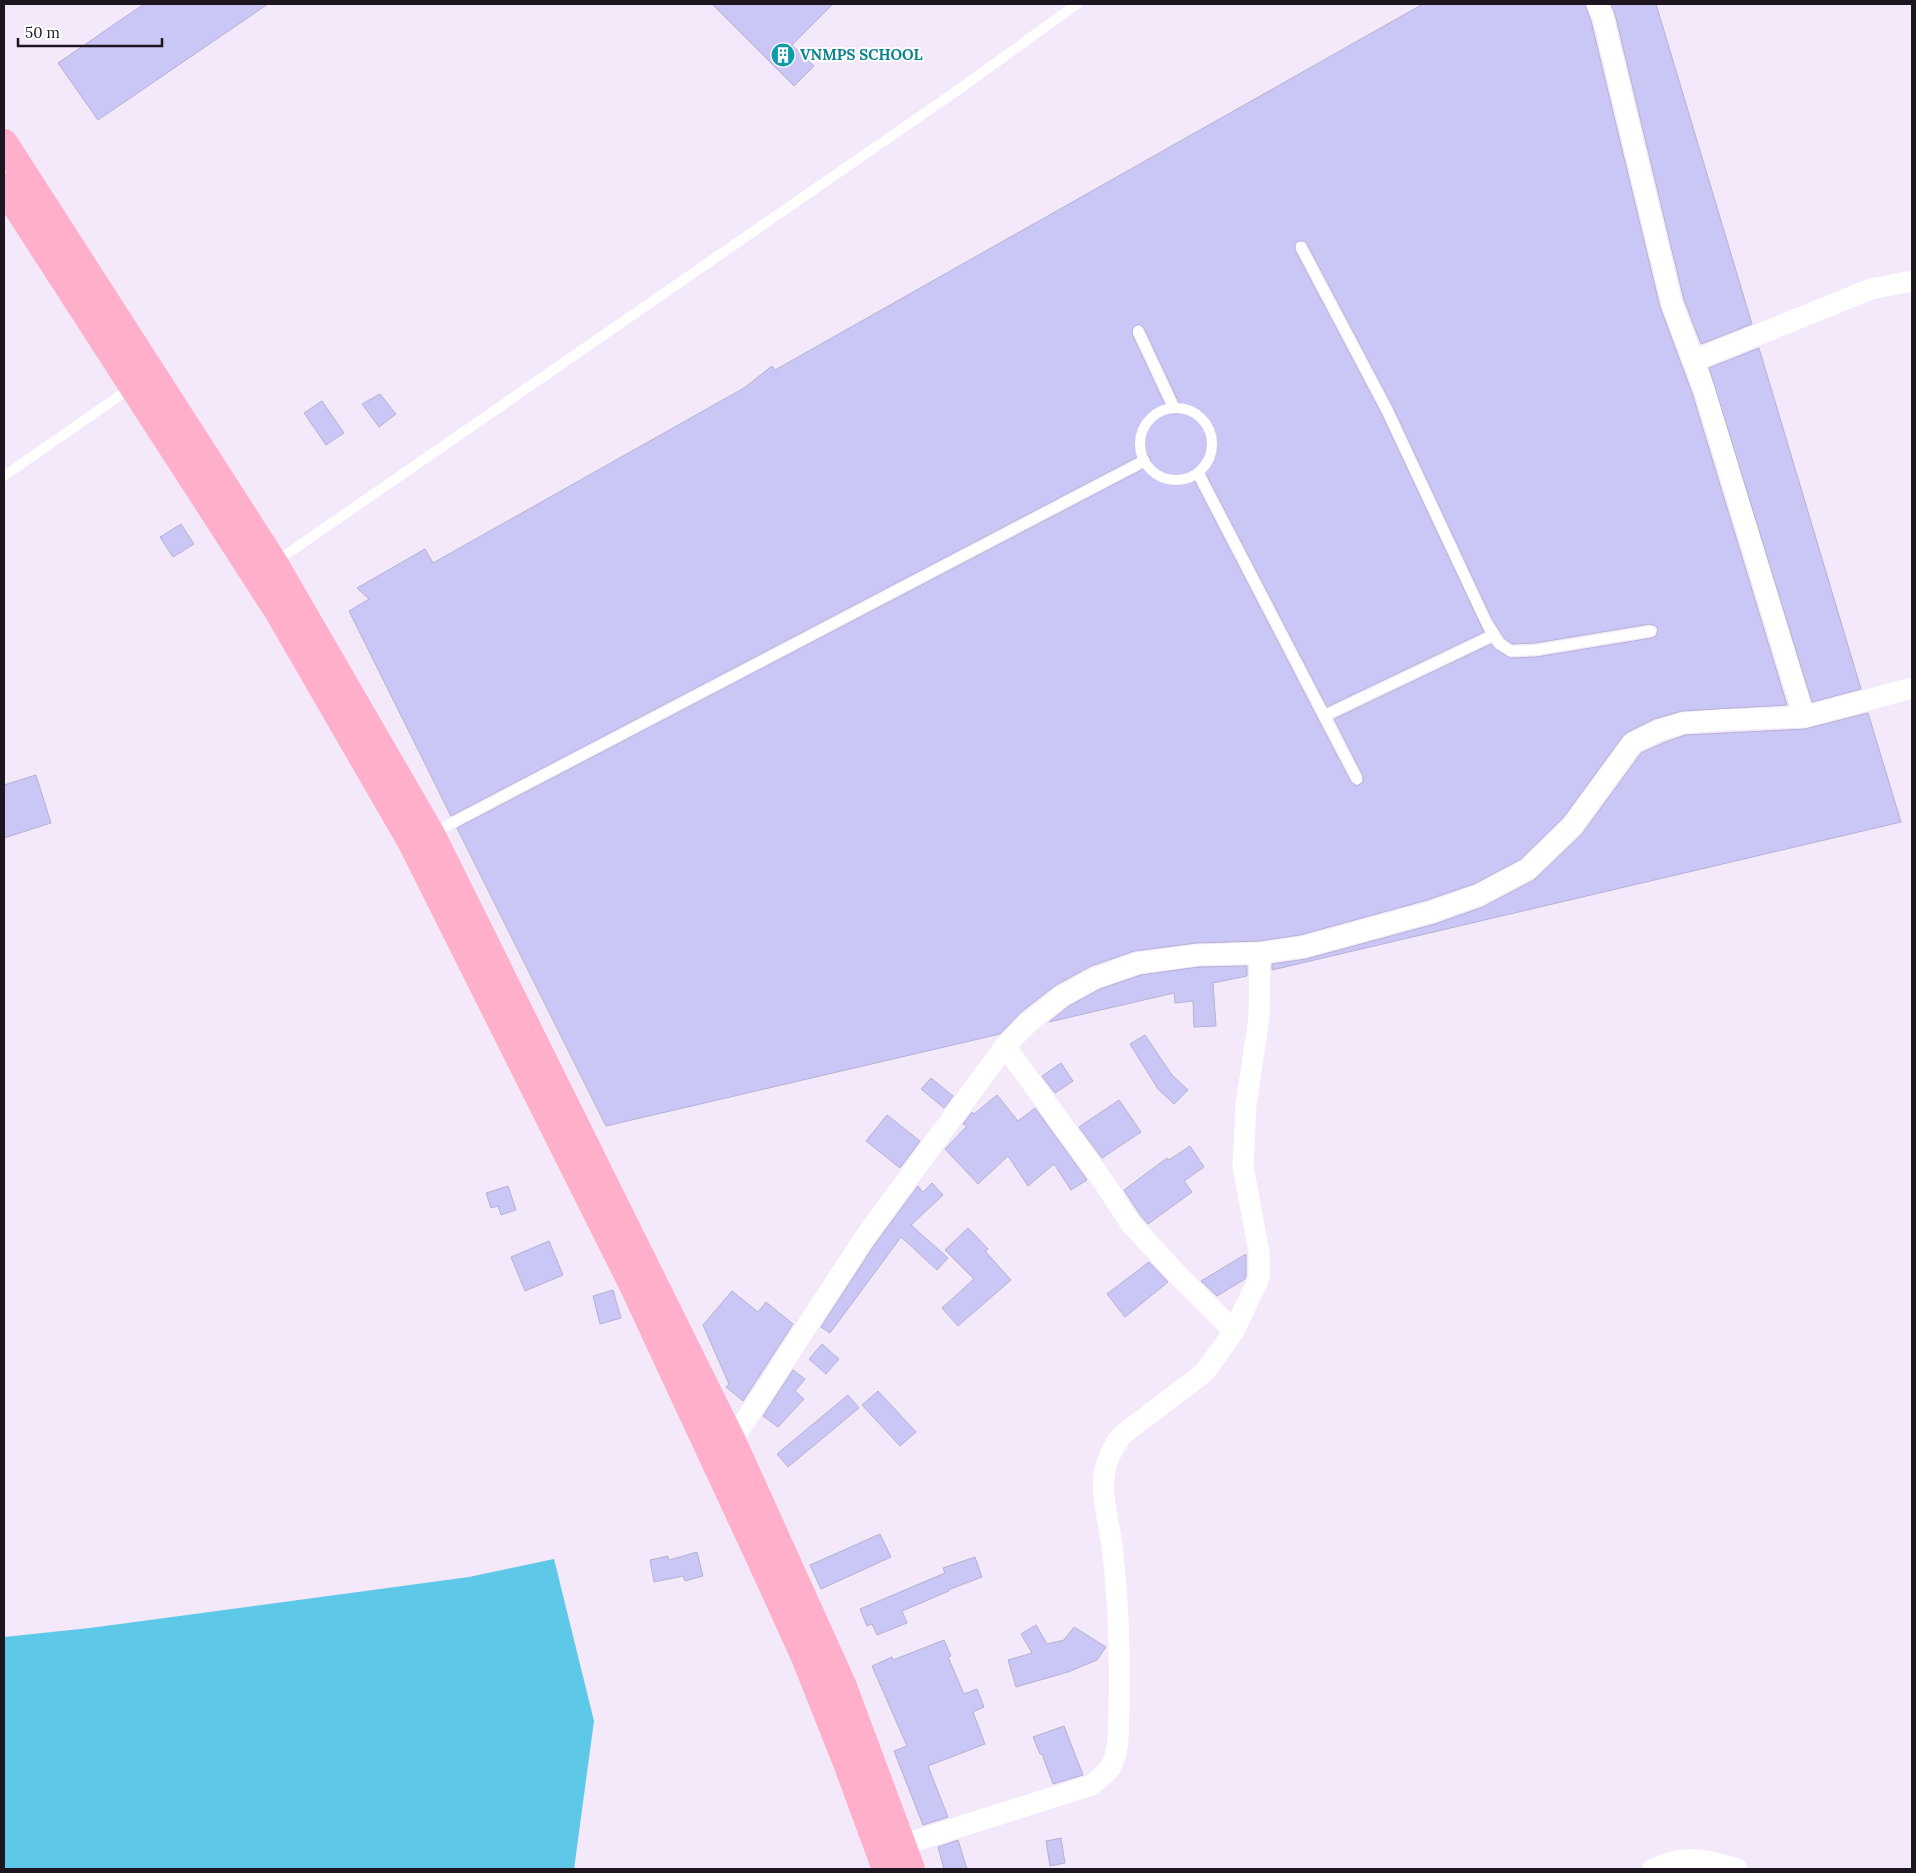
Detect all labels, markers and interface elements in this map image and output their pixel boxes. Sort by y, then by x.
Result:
scale bar [18,15,161,47]
text: 50 m [25,23,60,42]
building icon: VNMPS SCHOOL [770,42,796,68]
place label: VNMPS SCHOOL [800,45,922,64]

